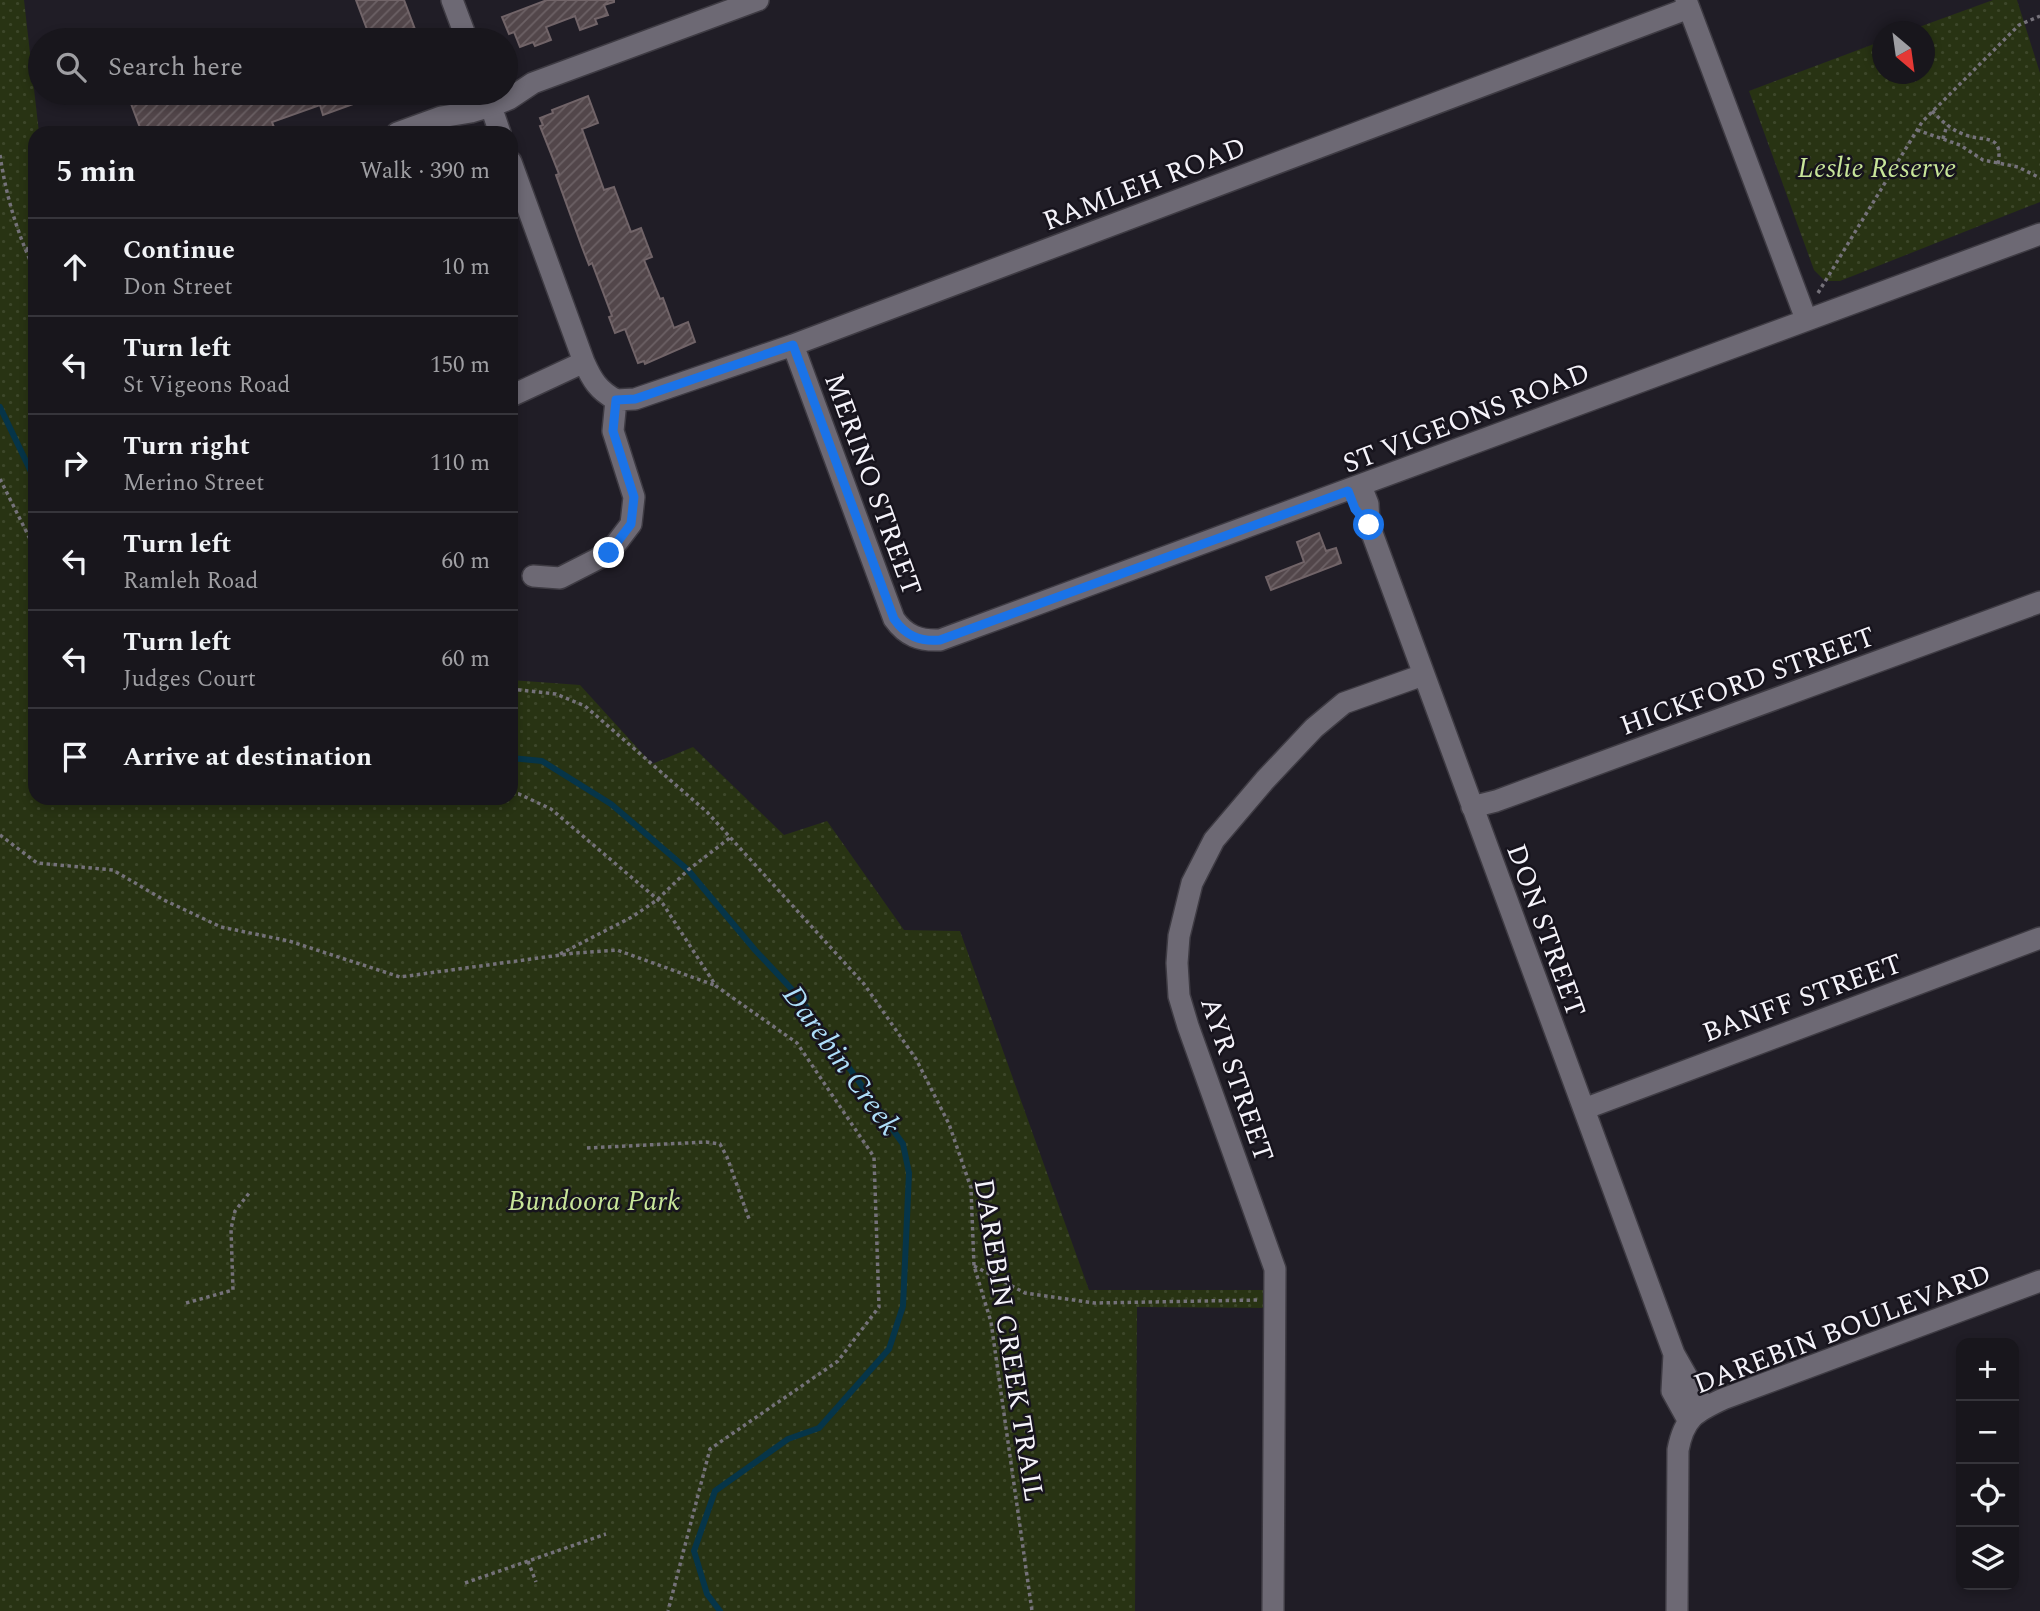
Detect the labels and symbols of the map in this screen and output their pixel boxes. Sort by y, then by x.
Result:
north arrow [1872,21,1935,84]
street label: RAMLEH ROAD [1037,126,1252,243]
park label: Leslie Reserve [1798,147,1956,190]
street label: ST VIGEONS ROAD [1337,351,1597,485]
street label: MERINO STREET [812,367,933,602]
route start [1353,509,1384,540]
route end [593,537,624,568]
street label: HICKFORD STREET [1614,615,1881,748]
street label: DON STREET [1494,838,1597,1023]
street label: BANFF STREET [1696,942,1909,1055]
water label: Darebin Creek [771,975,912,1146]
street label: AYR STREET [1188,991,1285,1168]
street label: DAREBIN CREEK TRAIL [962,1175,1055,1505]
park label: Bundoora Park [508,1180,680,1223]
street label: DAREBIN BOULEVARD [1687,1253,1998,1406]

